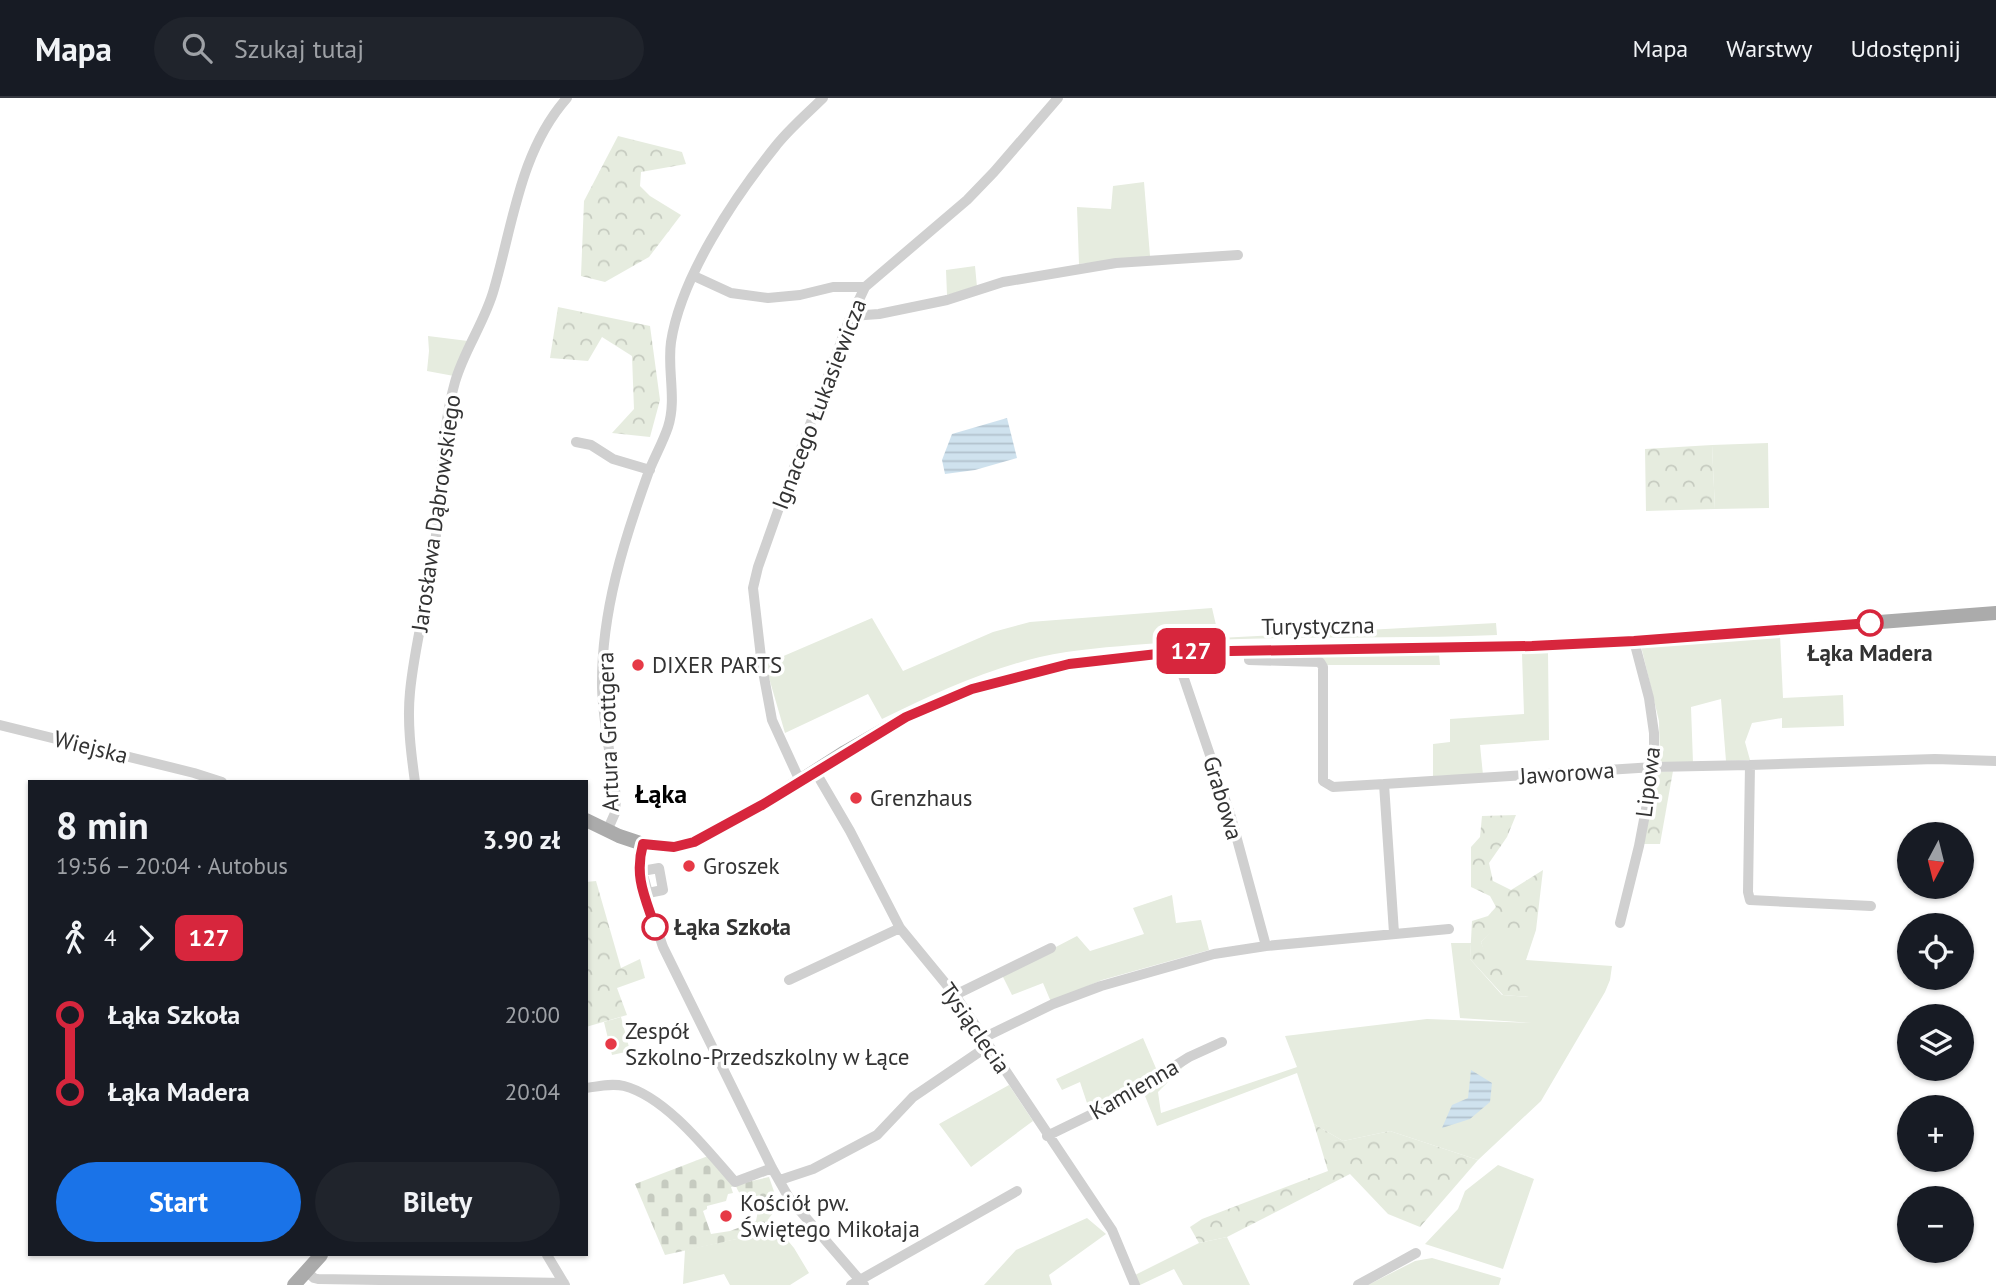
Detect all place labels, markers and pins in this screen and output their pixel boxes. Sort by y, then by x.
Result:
marker: Łąka Madera [1857,610,1883,636]
place label: Łąka Madera [1807,638,1933,667]
place label: DIXER PARTS [652,650,782,679]
marker: DIXER PARTS [630,657,646,673]
place label: Grenzhaus [870,783,973,812]
marker: Grenzhaus [848,790,864,806]
place label: Groszek [703,851,780,880]
marker: Groszek [681,858,697,874]
place label: Łąka Szkoła [674,912,791,941]
marker: Łąka Szkoła [642,914,668,940]
place label: Zespół Szkolno-Przedszkolny w Łące [625,1016,910,1071]
marker: Zespół Szkolno-Przedszkolny w Łące [603,1036,619,1052]
place label: Kościół pw. Świętego Mikołaja [740,1188,920,1243]
marker: Kościół pw. Świętego Mikołaja [718,1208,734,1224]

